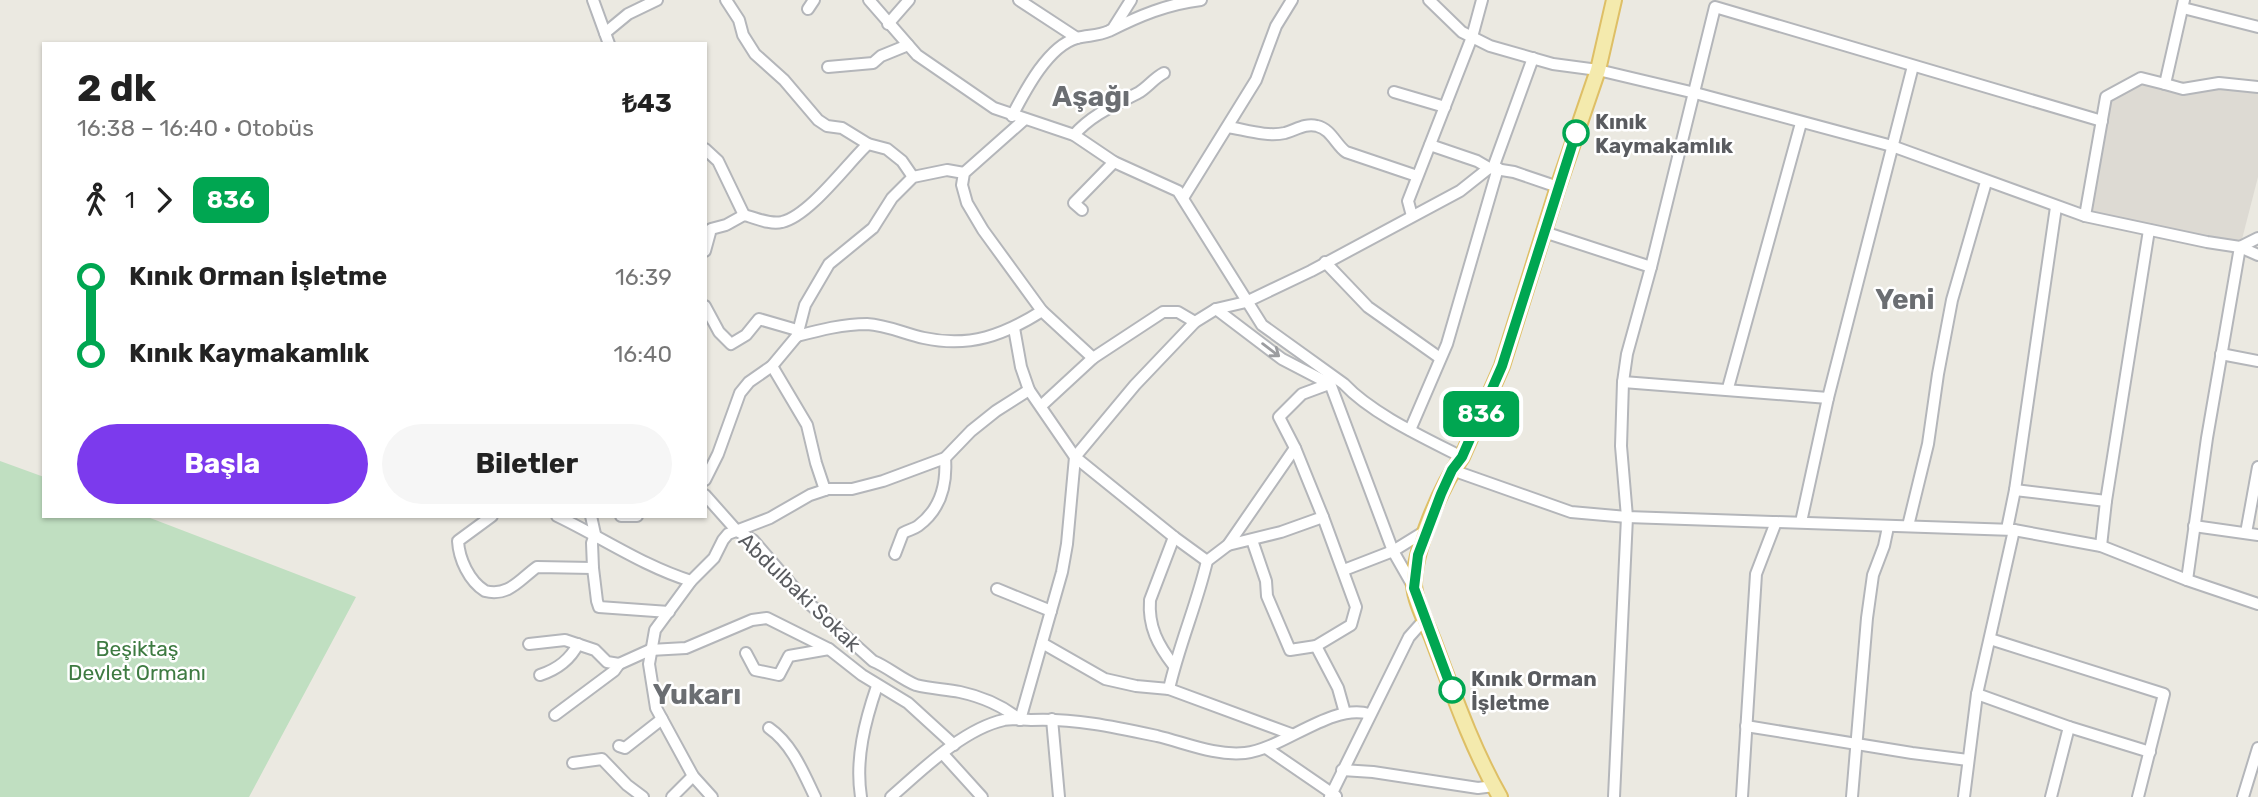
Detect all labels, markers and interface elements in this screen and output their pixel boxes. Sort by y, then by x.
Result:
text: 2 dk [77,65,156,111]
district label: Aşağı [1052,80,1130,113]
text: ₺43 [622,88,672,119]
place label: Kınık Kaymakamlık [1595,109,1734,158]
text: 16:38 – 16:40 · Otobüs [77,114,314,142]
marker: Kınık Kaymakamlık [1563,120,1589,146]
icon: walk [77,181,115,219]
icon: forward [145,181,183,219]
text: 1 [125,186,135,214]
text: 836 [207,186,255,214]
text: Kınık Orman İşletme [129,261,387,292]
text: 16:39 [615,263,672,291]
district label: Yeni [1875,283,1935,316]
text: Kınık Kaymakamlık [129,338,369,369]
text: 16:40 [614,340,672,368]
one-way arrow [1261,342,1280,357]
line badge: 836 [1441,391,1521,437]
text: 836 [1457,400,1505,428]
button: Başla [77,424,368,504]
button: Biletler [382,424,672,504]
street label: Abdulbaki Sokak [734,527,866,657]
park label: Beşiktaş Devlet Ormanı [68,636,206,685]
place label: Kınık Orman İşletme [1471,666,1597,715]
marker: Kınık Orman İşletme [1439,677,1465,703]
district label: Yukarı [653,678,741,711]

